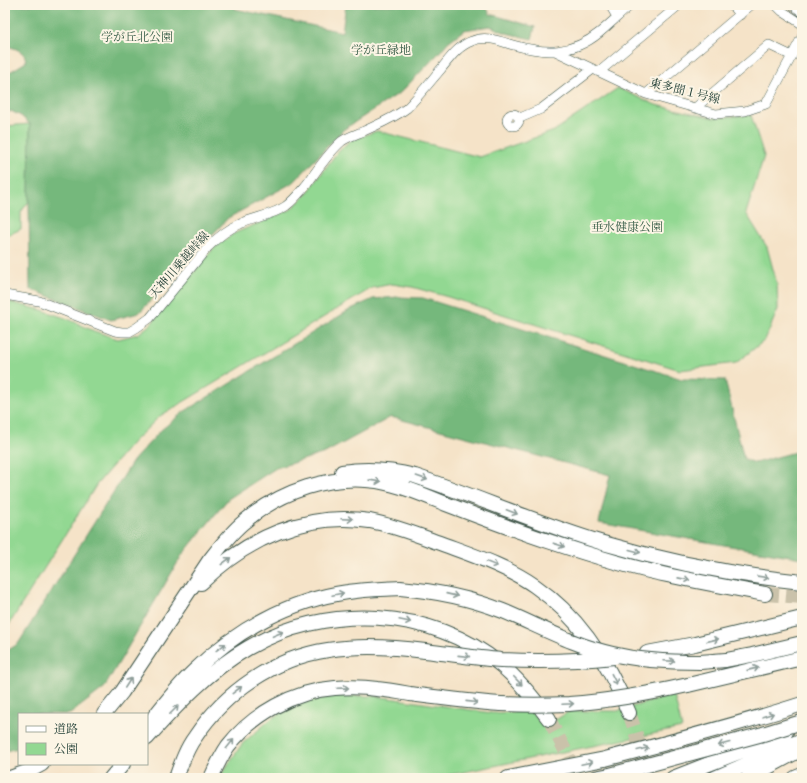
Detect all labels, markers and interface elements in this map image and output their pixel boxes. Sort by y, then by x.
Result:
park label: 学が丘北公園 [101,30,173,45]
park label: 学が丘緑地 [351,43,411,58]
street label: 東多聞１号線 [648,75,722,107]
park label: 垂水健康公園 [591,220,663,235]
street label: 天神川乗越峠線 [146,229,213,302]
one-way arrow [415,475,428,482]
one-way arrow [368,477,381,485]
one-way arrow [505,508,517,516]
one-way arrow [340,515,353,523]
one-way arrow [552,542,565,549]
one-way arrow [628,548,641,556]
one-way arrow [221,557,232,565]
one-way arrow [485,560,497,568]
one-way arrow [756,573,769,581]
one-way arrow [677,575,690,583]
one-way arrow [331,589,344,597]
one-way arrow [445,592,458,600]
one-way arrow [398,618,411,626]
one-way arrow [271,629,283,637]
one-way arrow [706,635,719,643]
one-way arrow [215,643,226,651]
one-way arrow [457,652,470,660]
one-way arrow [662,658,675,665]
one-way arrow [746,665,759,673]
one-way arrow [611,673,618,685]
one-way arrow [513,676,523,686]
one-way arrow [124,678,132,689]
one-way arrow [336,684,349,691]
one-way arrow [232,686,243,694]
one-way arrow [465,698,478,705]
one-way arrow [561,700,574,707]
one-way arrow [169,705,179,715]
one-way arrow [762,711,775,718]
legend [18,713,148,765]
text: 道路 [54,722,78,737]
one-way arrow [226,739,235,750]
one-way arrow [718,741,731,749]
text: 公園 [54,742,78,757]
one-way arrow [636,745,649,753]
one-way arrow [581,758,594,766]

